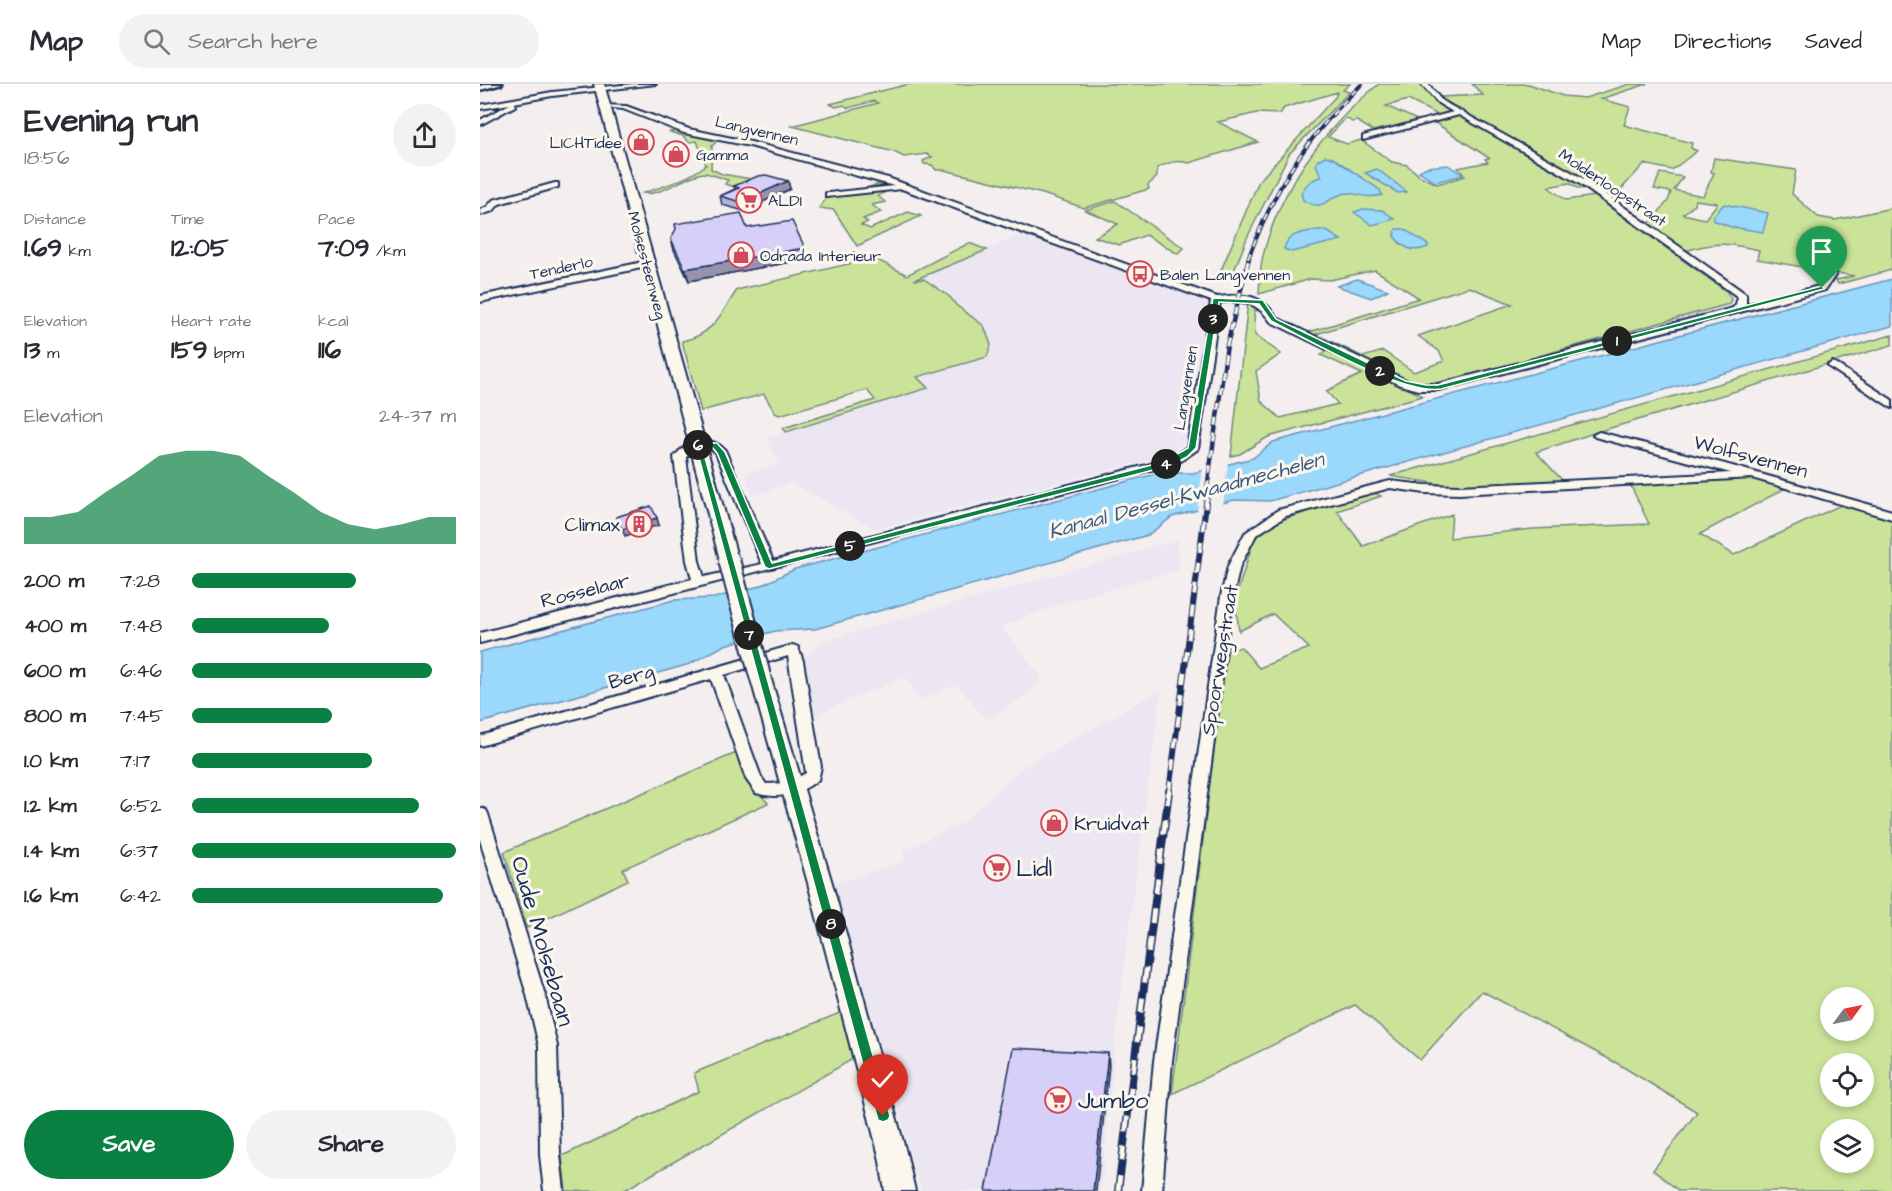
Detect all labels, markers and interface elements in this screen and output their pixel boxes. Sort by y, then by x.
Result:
search box [119,14,539,68]
text: Map [30,22,83,61]
icon: search [140,25,173,58]
text: Search here [188,26,318,57]
text: Map [1601,27,1641,56]
text: Directions [1674,27,1772,56]
text: Saved [1805,27,1862,56]
text: Evening run [24,98,198,144]
button: share [393,104,456,167]
street label: Langvennen [713,111,801,152]
shop icon: LICHTidee [626,127,656,157]
place label: LICHTidee [550,132,622,154]
shop icon: Gamma [661,139,691,169]
street label: Molderloopstraat [1554,143,1671,232]
text: 18:56 [24,144,70,172]
place label: Gamma [696,144,748,166]
supermarket icon: ALDI [734,185,764,215]
place label: ALDI [768,190,802,212]
text: Distance [24,208,86,230]
text: Time [171,208,205,230]
text: Pace [318,208,355,230]
street label: Molsesteenweg [621,209,672,322]
pin [1796,226,1847,288]
text: 1.69 [24,230,62,266]
text: 12:05 [171,230,228,266]
text: 7:09 [318,230,370,266]
icon: arrive [1805,235,1838,268]
text: km [62,240,91,262]
text: /km [370,240,406,262]
shop icon: Odrada Interieur [726,240,756,270]
place label: Odrada Interieur [760,245,881,267]
street label: Tenderlo [528,251,595,285]
bus stop icon: Balen Langvennen [1125,259,1155,289]
place label: Balen Langvennen [1160,264,1290,287]
pin: 3 [1198,304,1228,334]
text: 3 [1209,308,1217,330]
text: Elevation [24,310,87,332]
text: Heart rate [171,310,251,332]
text: kcal [318,310,349,332]
pin: 1 [1602,326,1632,356]
text: 1 [1616,330,1618,352]
text: 13 [24,332,41,368]
text: 159 [171,332,208,368]
text: 116 [318,332,341,368]
text: m [41,342,59,364]
text: bpm [208,342,244,364]
street label: Langvennen [1168,344,1204,432]
pin: 2 [1365,356,1395,386]
text: 2 [1375,360,1385,382]
text: Elevation [24,402,103,430]
text: 24–37 m [379,402,456,430]
street label: Wolfsvennen [1691,428,1811,486]
pin: 6 [683,430,713,460]
text: 6 [693,434,703,456]
water label: Kanaal Dessel-Kwaadmechelen [1045,444,1328,546]
pin: 4 [1151,449,1181,479]
text: 4 [1161,453,1171,475]
building icon: Climax [624,509,654,539]
place label: Climax [565,511,621,539]
pin: 5 [835,531,865,561]
text: 5 [844,535,856,557]
street label: Rosselaar [538,566,633,616]
text: 200 m [24,567,84,595]
text: 7:28 [120,567,160,595]
street label: Spoorwegstraat [1194,583,1247,738]
text: 400 m [24,612,86,640]
text: 7:48 [120,612,162,640]
pin: 7 [734,620,764,650]
text: 7 [744,624,754,646]
text: 600 m [24,657,85,685]
text: 6:46 [120,657,162,685]
street label: Berg [605,657,658,698]
text: 800 m [24,702,86,730]
text: 7:45 [120,702,163,730]
text: 1.0 km [24,747,78,775]
text: 7:17 [120,747,151,775]
text: 1.2 km [24,792,77,820]
text: 6:52 [120,792,161,820]
shop icon: Kruidvat [1039,808,1069,838]
place label: Kruidvat [1074,810,1149,838]
text: 1.4 km [24,837,79,865]
text: 6:37 [120,837,158,865]
street label: Oude Molsebaan [502,852,583,1030]
place label: Lidl [1016,852,1052,886]
supermarket icon: Lidl [982,853,1012,883]
text: 1.6 km [24,882,78,910]
text: 6:42 [120,882,161,910]
pin: 8 [816,909,846,939]
text: 8 [826,913,836,935]
north arrow [1820,987,1874,1041]
map controls [1820,987,1874,1173]
button: locate [1820,1053,1874,1107]
pin [857,1054,908,1116]
icon: check [866,1063,899,1096]
place label: Jumbo [1078,1084,1149,1118]
supermarket icon: Jumbo [1043,1085,1073,1115]
button: Save [24,1110,234,1179]
button: Share [246,1110,456,1179]
button: layers [1820,1119,1874,1173]

